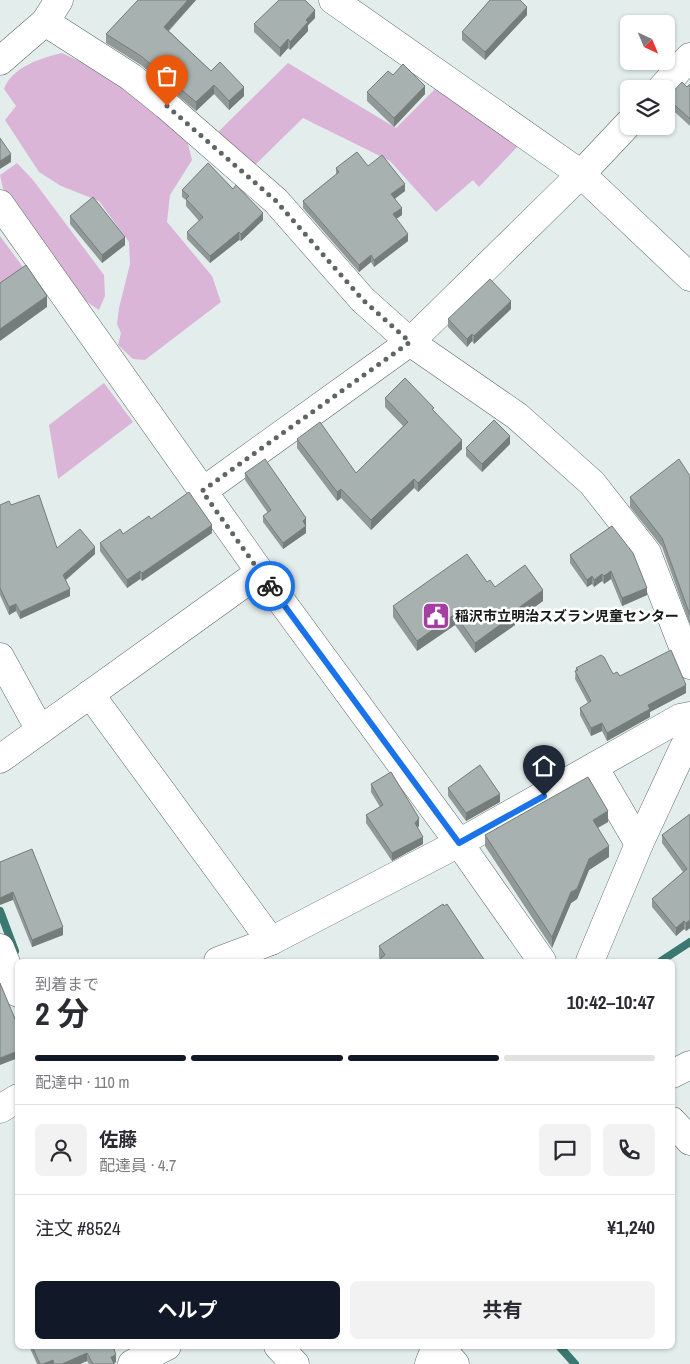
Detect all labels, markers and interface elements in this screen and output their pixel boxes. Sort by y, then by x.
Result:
north arrow [620,15,675,70]
map controls [620,15,675,135]
pin [146,55,188,106]
icon: bag [153,62,181,90]
button: layers [620,80,675,135]
courier [245,561,295,611]
icon: bike [256,572,284,600]
public building icon: 稲沢市立明治スズラン児童センター [421,601,451,631]
place label: 稲沢市立明治スズラン児童センター [455,607,679,625]
pin [523,745,565,796]
icon: home [530,752,558,780]
text: 到着まで [35,973,99,995]
text: 10:42–10:47 [567,989,655,1015]
text: 2 分 [35,992,89,1035]
text: 配達中 · 110 m [35,1071,129,1093]
button: person [35,1124,87,1176]
button: chat [539,1124,591,1176]
button: phone [603,1124,655,1176]
text: 佐藤 [99,1126,137,1152]
text: 配達員 · 4.7 [99,1154,176,1176]
text: ¥1,240 [607,1214,655,1240]
text: 注文 #8524 [35,1215,121,1241]
button: ヘルプ [35,1281,340,1339]
button: 共有 [350,1281,655,1339]

